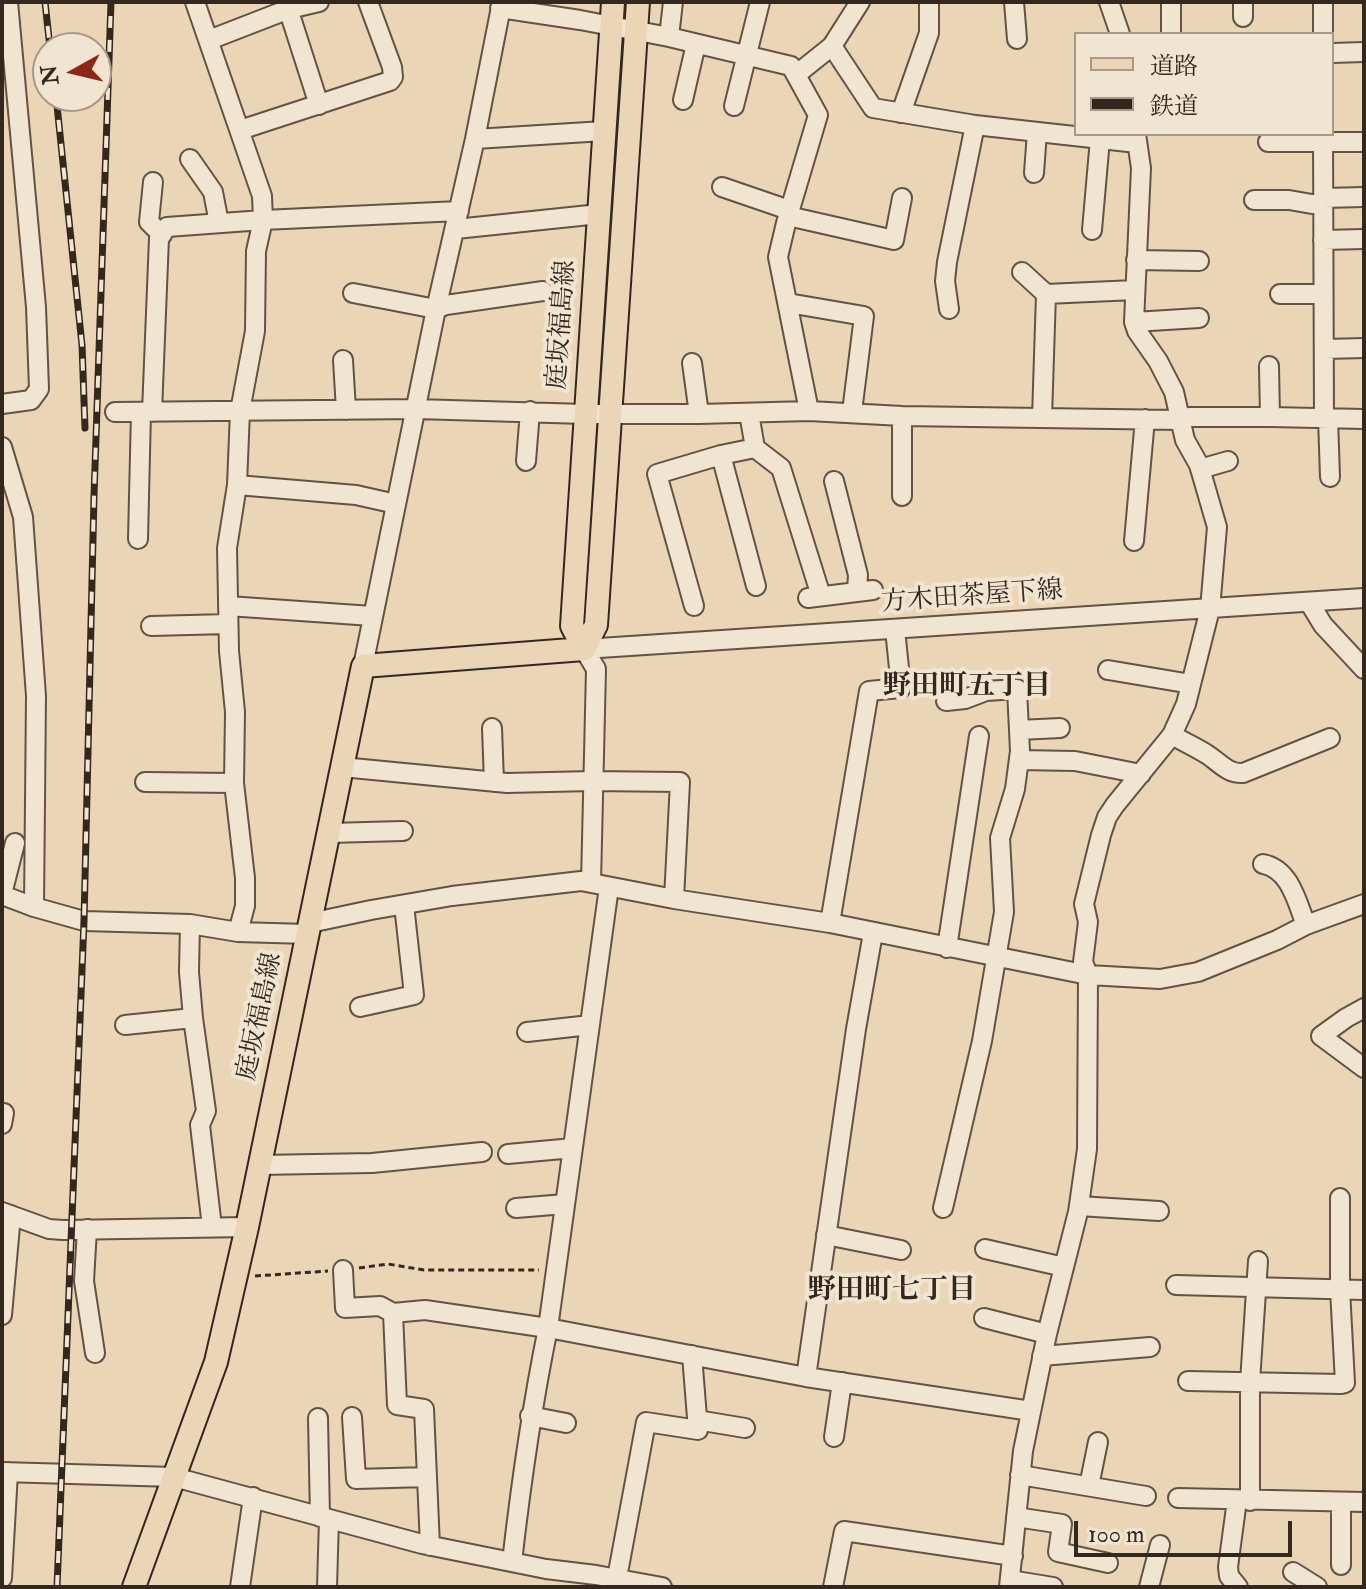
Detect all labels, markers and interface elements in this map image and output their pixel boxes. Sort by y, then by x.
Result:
north arrow [32,32,112,112]
legend [1074,32,1334,136]
text: 道路 [1150,51,1198,82]
text: N [35,63,65,87]
text: 鉄道 [1150,91,1198,122]
street label: 庭坂福島線 [543,259,583,391]
street label: 方木田茶屋下線 [880,576,1064,620]
district label: 野田町五丁目 [883,671,1051,705]
street label: 庭坂福島線 [232,950,290,1084]
district label: 野田町七丁目 [808,1275,976,1309]
scale bar [1078,1505,1296,1555]
text: 100 m [1088,1519,1145,1550]

